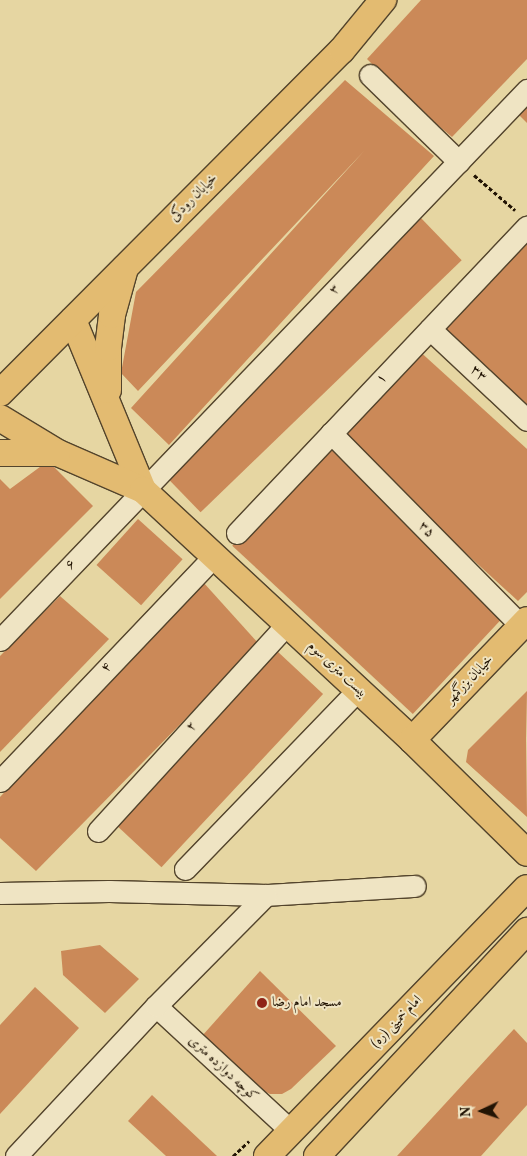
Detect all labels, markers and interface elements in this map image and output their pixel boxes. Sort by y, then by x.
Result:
street label: خیابان رودکی [167,171,221,225]
street label: ۳ [326,281,344,299]
street label: ۳۳ [466,362,490,386]
street label: ۱ [373,370,391,388]
street label: ۳۵ [414,518,438,542]
street label: ۶ [62,556,80,574]
street label: بیست متری سوم [304,638,370,702]
street label: خیابان بزرگمهر [443,652,497,708]
street label: ۴ [98,659,116,677]
street label: ۲ [183,718,201,736]
street label: امام خمینی (ره) [368,992,426,1052]
place label: مسجد امام رضا [272,995,342,1011]
marker: مسجد امام رضا [256,997,268,1009]
street label: کوچه دوازده متری [185,1032,261,1106]
north arrow [457,1086,507,1136]
text: N [457,1106,476,1117]

